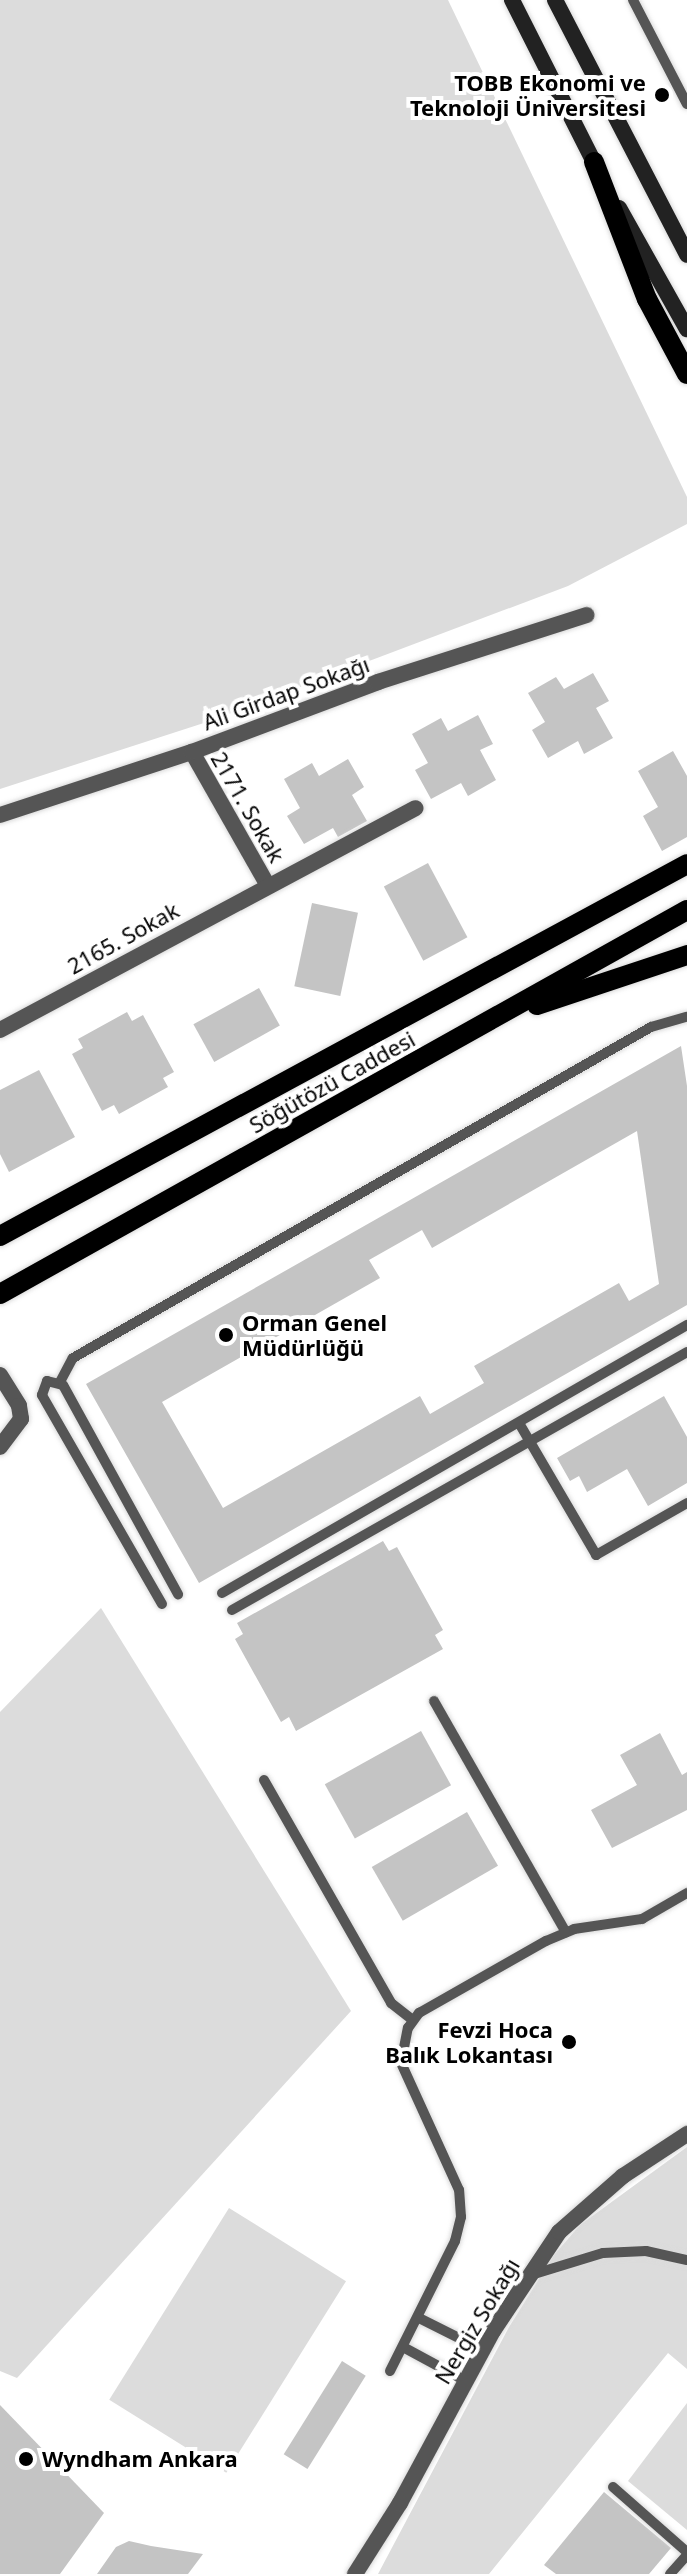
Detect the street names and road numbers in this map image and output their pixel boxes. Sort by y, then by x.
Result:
street label: Ali Girdap Sokağı [199,651,373,735]
street label: 2171. Sokak [206,747,290,867]
street label: 2165. Sokak [63,897,183,979]
street label: Söğütözü Caddesi [245,1026,419,1138]
street label: Nergiz Sokağı [429,2253,525,2389]

